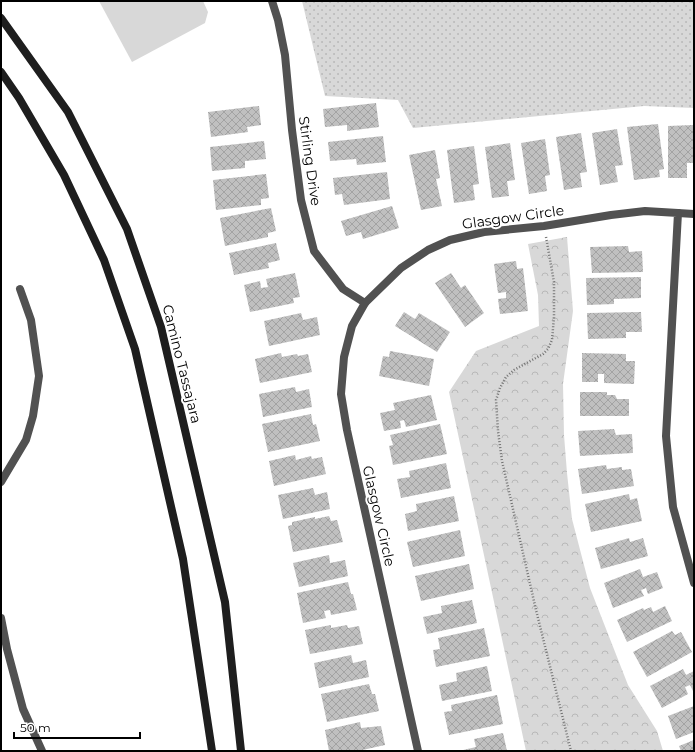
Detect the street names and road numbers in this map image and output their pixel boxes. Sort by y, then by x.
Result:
street label: Stirling Drive [295,115,325,207]
street label: Glasgow Circle [461,201,565,233]
street label: Camino Tassajara [159,303,205,425]
street label: Glasgow Circle [359,464,399,568]

